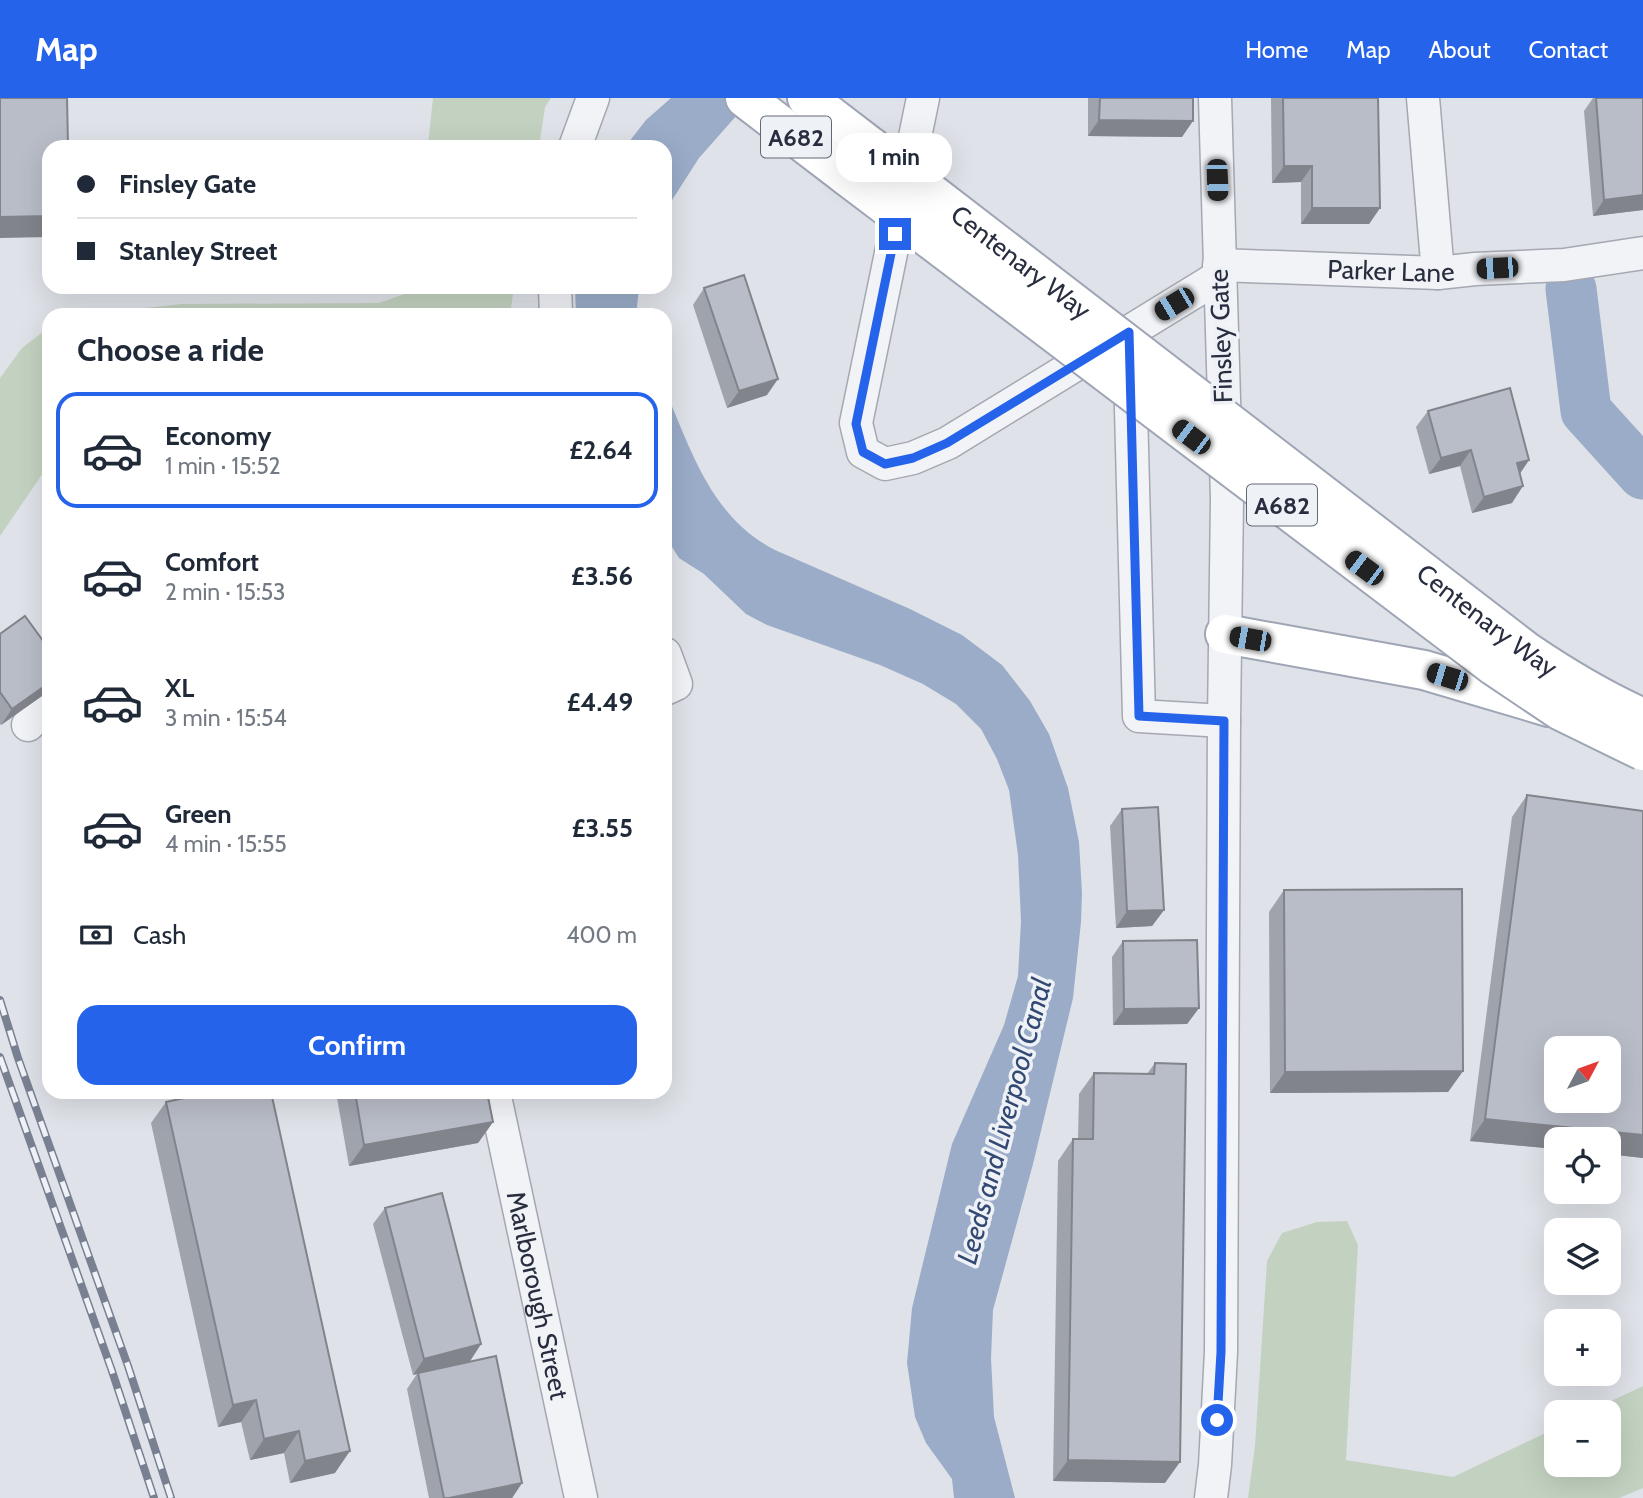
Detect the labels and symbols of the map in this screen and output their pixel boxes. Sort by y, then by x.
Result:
road number: A682 [761,116,831,158]
callout: 1 min [837,132,953,181]
car [1206,159,1229,201]
street label: Centenary Way [944,198,1097,326]
route end [879,218,911,250]
street label: Parker Lane [1327,253,1456,289]
car [1476,256,1519,280]
street label: Finsley Gate [1203,268,1239,404]
car [1151,284,1198,324]
car [1168,416,1215,458]
road number: A682 [1247,484,1317,526]
car [1341,547,1388,589]
street label: Centenary Way [1410,557,1563,684]
car [1228,625,1273,653]
car [1424,661,1471,693]
water label: Leeds and Liverpool Canal [949,974,1059,1268]
north arrow [1544,1036,1620,1113]
street label: Marlborough Street [500,1188,576,1403]
route start [1201,1404,1233,1436]

